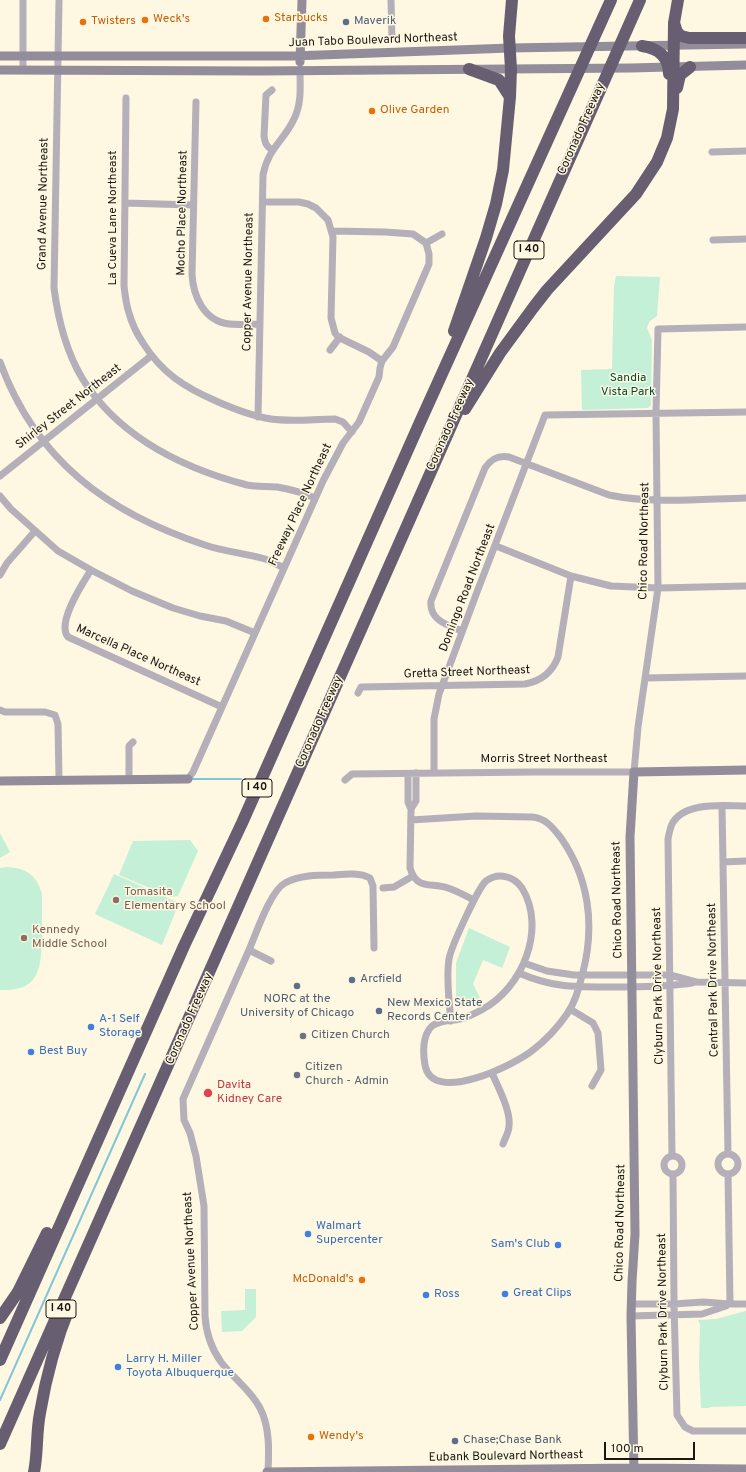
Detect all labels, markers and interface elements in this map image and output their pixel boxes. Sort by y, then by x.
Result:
place label: Starbucks [274,12,328,26]
place label: Weck's [153,13,190,27]
marker: Starbucks [261,14,271,24]
place label: Twisters [91,15,136,29]
marker: Weck's [140,15,150,25]
place label: Maverik [354,15,396,29]
marker: Twisters [78,17,88,27]
marker: Maverik [341,17,351,27]
street label: Juan Tabo Boulevard Northeast [288,31,458,51]
street label: Coronado Freeway [555,81,609,177]
place label: Olive Garden [380,104,449,118]
marker: Olive Garden [367,106,377,116]
street label: Grand Avenue Northeast [36,138,52,270]
street label: Mocho Place Northeast [175,150,191,276]
street label: La Cueva Lane Northeast [107,151,121,285]
street label: Copper Avenue Northeast [241,212,257,352]
road number: I 40 [514,241,544,259]
street label: Shirley Street Northeast [13,361,125,453]
park label: Sandia Vista Park [601,372,655,400]
street label: Coronado Freeway [424,377,478,473]
street label: Freeway Place Northeast [266,441,336,569]
street label: Chico Road Northeast [637,482,653,600]
street label: Domingo Road Northeast [437,522,499,654]
street label: Marcella Place Northeast [74,622,202,690]
street label: Gretta Street Northeast [403,664,531,682]
street label: Coronado Freeway [293,674,347,770]
street label: Morris Street Northeast [481,753,607,767]
road number: I 40 [242,779,272,797]
street label: Chico Road Northeast [610,841,626,959]
place label: Tomasita Elementary School [124,886,226,914]
marker: Tomasita Elementary School [111,895,121,905]
street label: Central Park Drive Northeast [705,903,723,1057]
street label: Clyburn Park Drive Northeast [650,907,668,1065]
place label: Kennedy Middle School [32,924,107,952]
marker: Kennedy Middle School [19,933,29,943]
street label: Coronado Freeway [163,971,217,1067]
place label: Arcfield [360,973,402,987]
marker: Arcfield [347,975,357,985]
marker: NORC at the University of Chicago [292,981,302,991]
place label: NORC at the University of Chicago [240,993,354,1021]
place label: New Mexico State Records Center [387,997,482,1025]
marker: New Mexico State Records Center [374,1006,384,1016]
place label: A-1 Self Storage [99,1013,141,1041]
marker: A-1 Self Storage [86,1022,96,1032]
place label: Citizen Church [311,1029,390,1043]
marker: Citizen Church [298,1031,308,1041]
place label: Best Buy [39,1045,87,1059]
marker: Best Buy [26,1047,36,1057]
place label: Citizen Church - Admin [305,1061,389,1089]
marker: Citizen Church - Admin [292,1070,302,1080]
place label: Davita Kidney Care [217,1079,282,1107]
marker: Davita Kidney Care [202,1087,214,1099]
street label: Chico Road Northeast [613,1164,629,1282]
street label: Copper Avenue Northeast [181,1191,203,1331]
place label: Walmart Supercenter [316,1220,383,1248]
marker: Walmart Supercenter [303,1229,313,1239]
street label: Clyburn Park Drive Northeast [655,1233,673,1391]
place label: Sam's Club [491,1238,550,1252]
marker: Sam's Club [553,1240,563,1250]
place label: McDonald's [292,1273,354,1287]
marker: McDonald's [357,1275,367,1285]
place label: Great Clips [513,1287,572,1301]
place label: Ross [434,1288,460,1302]
marker: Great Clips [500,1289,510,1299]
marker: Ross [421,1290,431,1300]
road number: I 40 [46,1300,76,1318]
place label: Larry H. Miller Toyota Albuquerque [126,1353,234,1381]
marker: Larry H. Miller Toyota Albuquerque [113,1362,123,1372]
place label: Wendy's [319,1430,364,1444]
marker: Wendy's [306,1432,316,1442]
place label: Chase;Chase Bank [463,1434,562,1448]
scale bar [606,1434,697,1460]
marker: Chase;Chase Bank [450,1436,460,1446]
text: 100 m [611,1441,644,1457]
street label: Eubank Boulevard Northeast [429,1448,583,1466]

